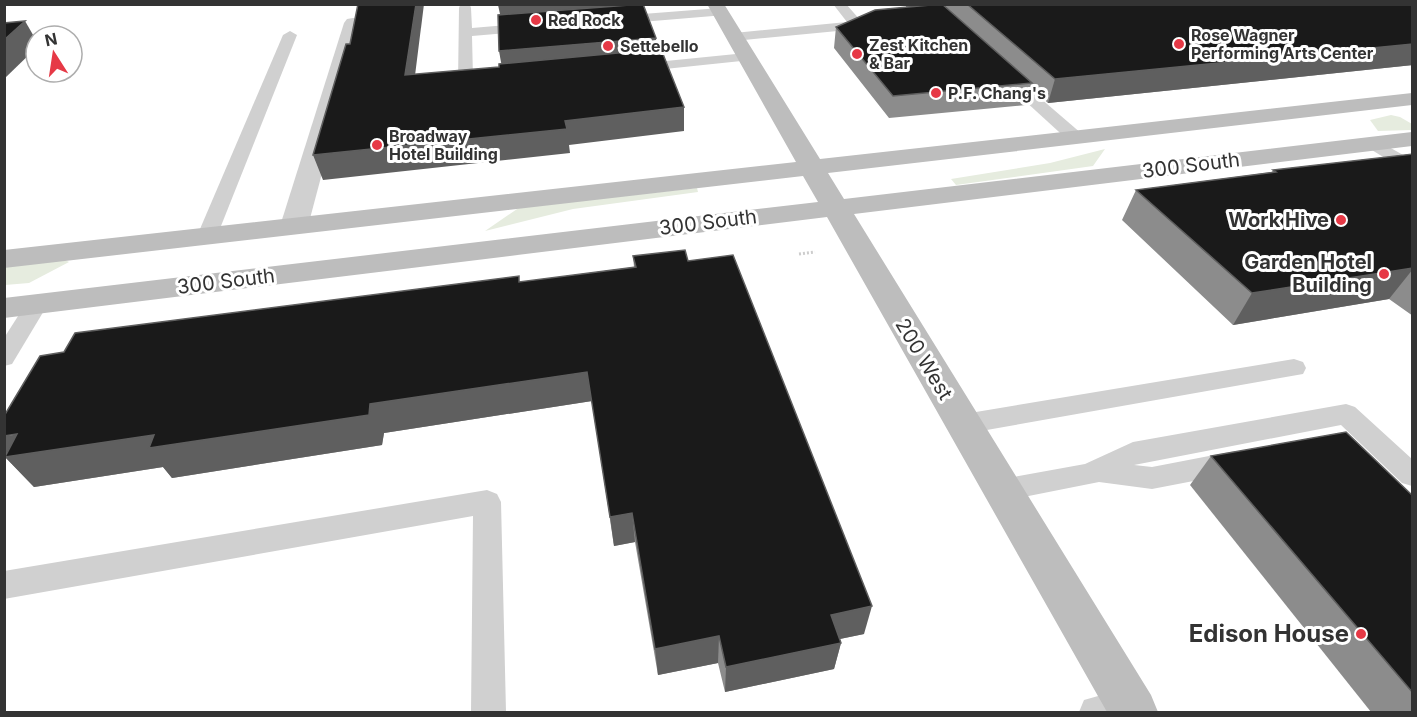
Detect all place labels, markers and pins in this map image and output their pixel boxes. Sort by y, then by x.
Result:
place label: Red Rock [548,10,621,30]
marker: Red Rock [529,13,543,27]
place label: Rose Wagner Performing Arts Center [1191,25,1374,63]
place label: Zest Kitchen & Bar [869,35,968,73]
place label: Settebello [620,36,699,56]
marker: Rose Wagner Performing Arts Center [1172,37,1186,51]
marker: Settebello [601,39,615,53]
marker: Zest Kitchen & Bar [850,47,864,61]
place label: P.F. Chang's [948,83,1046,103]
marker: P.F. Chang's [929,86,943,100]
place label: Broadway Hotel Building [389,126,498,164]
marker: Broadway Hotel Building [370,138,384,152]
place label: Work Hive [1228,208,1329,232]
marker: Work Hive [1334,213,1348,227]
place label: Garden Hotel Building [1244,250,1372,297]
marker: Garden Hotel Building [1377,267,1391,281]
place label: Edison House [1189,619,1349,648]
marker: Edison House [1354,627,1368,641]

